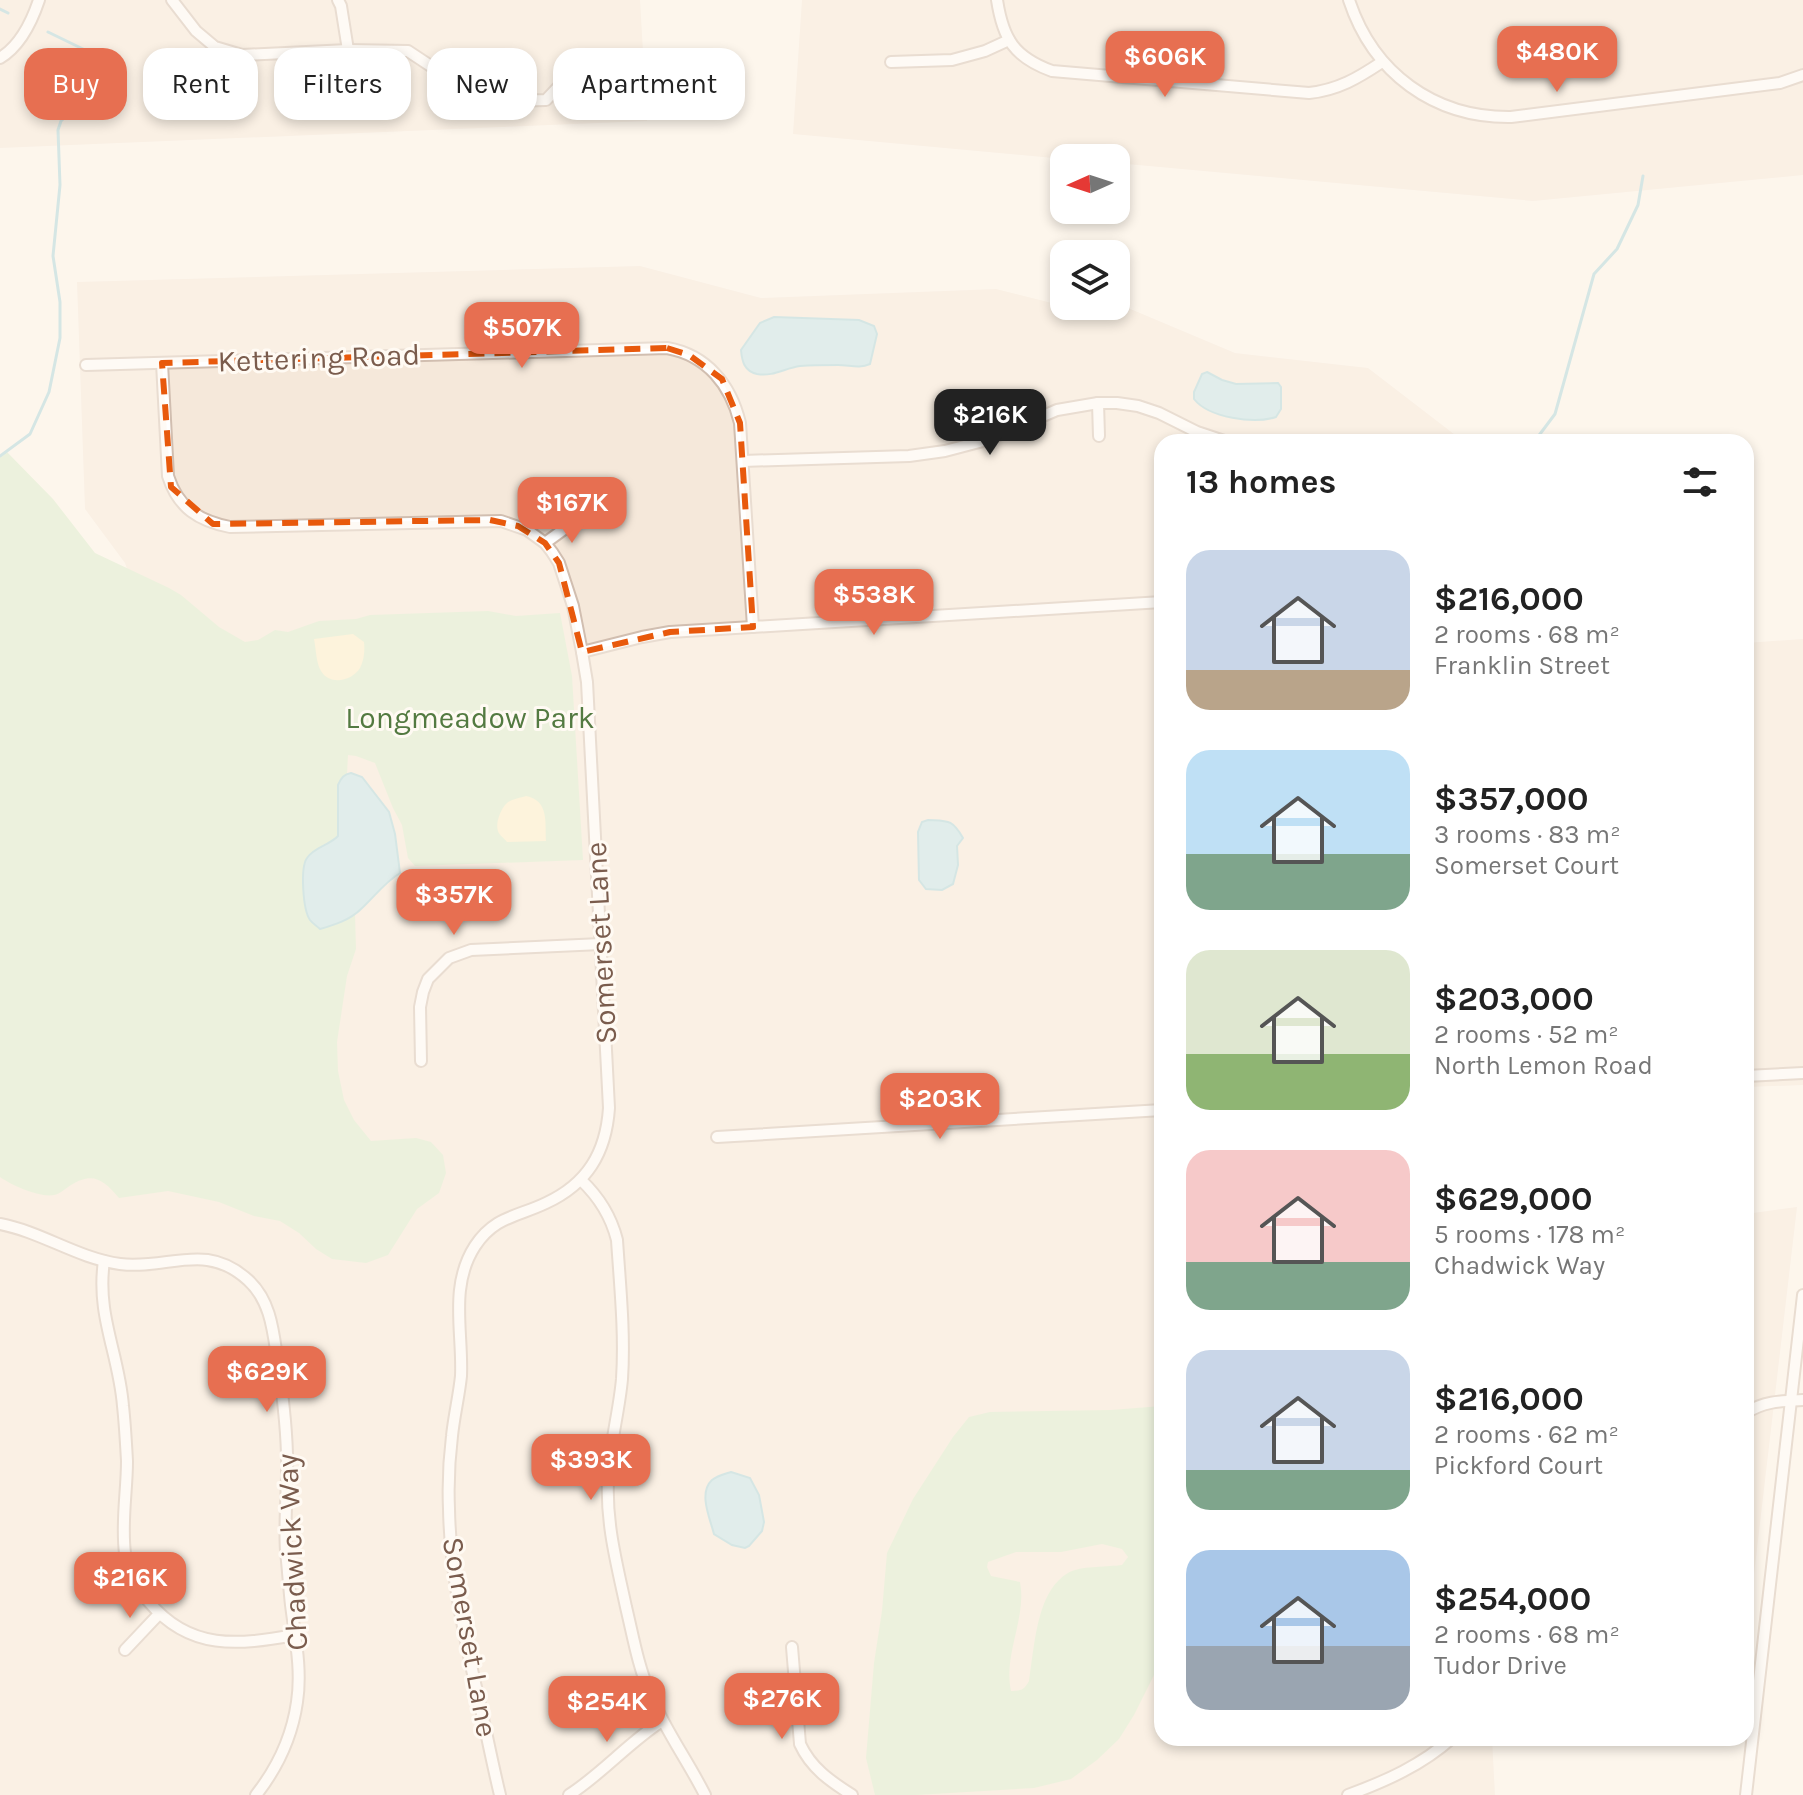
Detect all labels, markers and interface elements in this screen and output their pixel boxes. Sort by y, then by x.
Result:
pin: $480K [1501,26,1613,94]
pin: $606K [1109,31,1221,99]
text: $480K [1515,36,1599,67]
text: $606K [1124,41,1206,72]
chip: Buy [24,48,127,120]
chip: Rent [143,48,258,120]
chip: Filters [274,48,411,120]
chip: New [427,48,537,120]
chip: Apartment [553,48,745,120]
north arrow [1050,144,1130,224]
map controls [1050,144,1130,320]
button: layers [1050,240,1130,320]
pin: $507K [466,302,578,370]
text: $507K [482,312,562,343]
street label: Kettering Road [217,336,421,380]
pin: $216K [934,389,1046,457]
text: $216K [952,399,1028,430]
icon: filters [1678,460,1722,504]
text: 13 homes [1186,462,1337,502]
pin: $167K [516,477,628,545]
text: $167K [536,487,608,518]
pin: $538K [818,569,930,637]
text: $538K [832,579,916,610]
text: $216,000 [1434,579,1584,619]
icon: home [1250,582,1346,678]
text: 2 rooms · 68 m² [1434,619,1620,650]
text: Franklin Street [1434,650,1610,681]
park label: Longmeadow Park [345,700,595,736]
text: $357,000 [1434,779,1588,819]
icon: home [1250,782,1346,878]
text: 3 rooms · 83 m² [1434,819,1621,850]
street label: Somerset Lane [578,841,624,1045]
text: Somerset Court [1434,850,1619,881]
pin: $357K [398,869,510,937]
text: $357K [414,879,494,910]
text: $203,000 [1434,979,1594,1019]
icon: home [1250,982,1346,1078]
text: 2 rooms · 52 m² [1434,1019,1619,1050]
text: North Lemon Road [1434,1050,1653,1081]
pin: $203K [884,1073,996,1141]
text: $203K [898,1083,982,1114]
text: $629,000 [1434,1179,1593,1219]
icon: home [1250,1182,1346,1278]
text: 5 rooms · 178 m² [1434,1219,1625,1250]
text: Chadwick Way [1434,1250,1605,1281]
pin: $629K [211,1346,323,1414]
text: $629K [226,1356,308,1387]
text: $216,000 [1434,1379,1584,1419]
icon: home [1250,1382,1346,1478]
text: 2 rooms · 62 m² [1434,1419,1619,1450]
pin: $393K [535,1434,647,1502]
text: $393K [549,1444,633,1475]
text: Pickford Court [1434,1450,1603,1481]
street label: Chadwick Way [269,1453,315,1651]
street label: Somerset Lane [435,1534,505,1740]
pin: $216K [74,1552,186,1620]
text: $216K [92,1562,168,1593]
text: $254,000 [1434,1579,1591,1619]
icon: home [1250,1582,1346,1678]
text: 2 rooms · 68 m² [1434,1619,1620,1650]
text: Tudor Drive [1434,1650,1567,1681]
pin: $276K [726,1673,838,1741]
pin: $254K [551,1676,663,1744]
text: $276K [742,1683,822,1714]
text: $254K [566,1686,648,1717]

